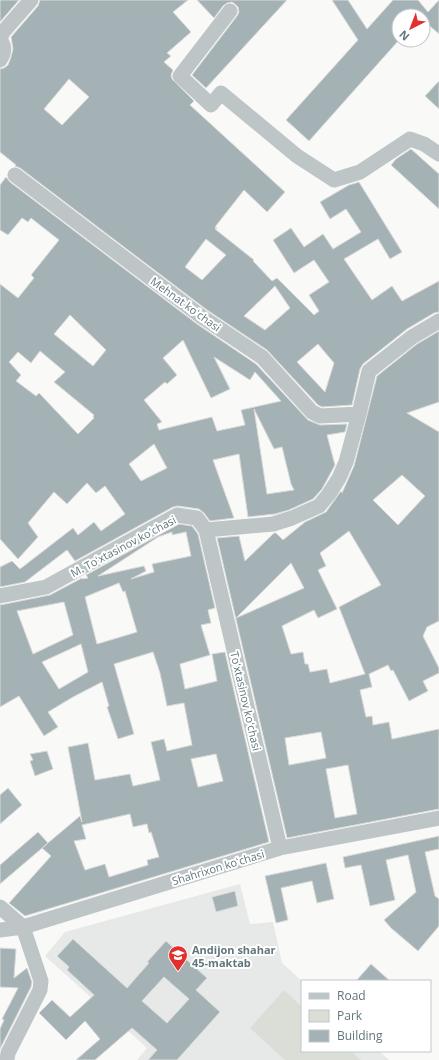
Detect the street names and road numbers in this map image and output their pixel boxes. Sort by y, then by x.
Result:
street label: Mehnat koʻchasi [148,273,224,335]
street label: M. Toʻxtasinov koʻchasi [68,512,178,580]
street label: Toʻxtasinov koʻchasi [227,650,265,752]
street label: Shahrixon koʻchasi [170,846,266,888]

